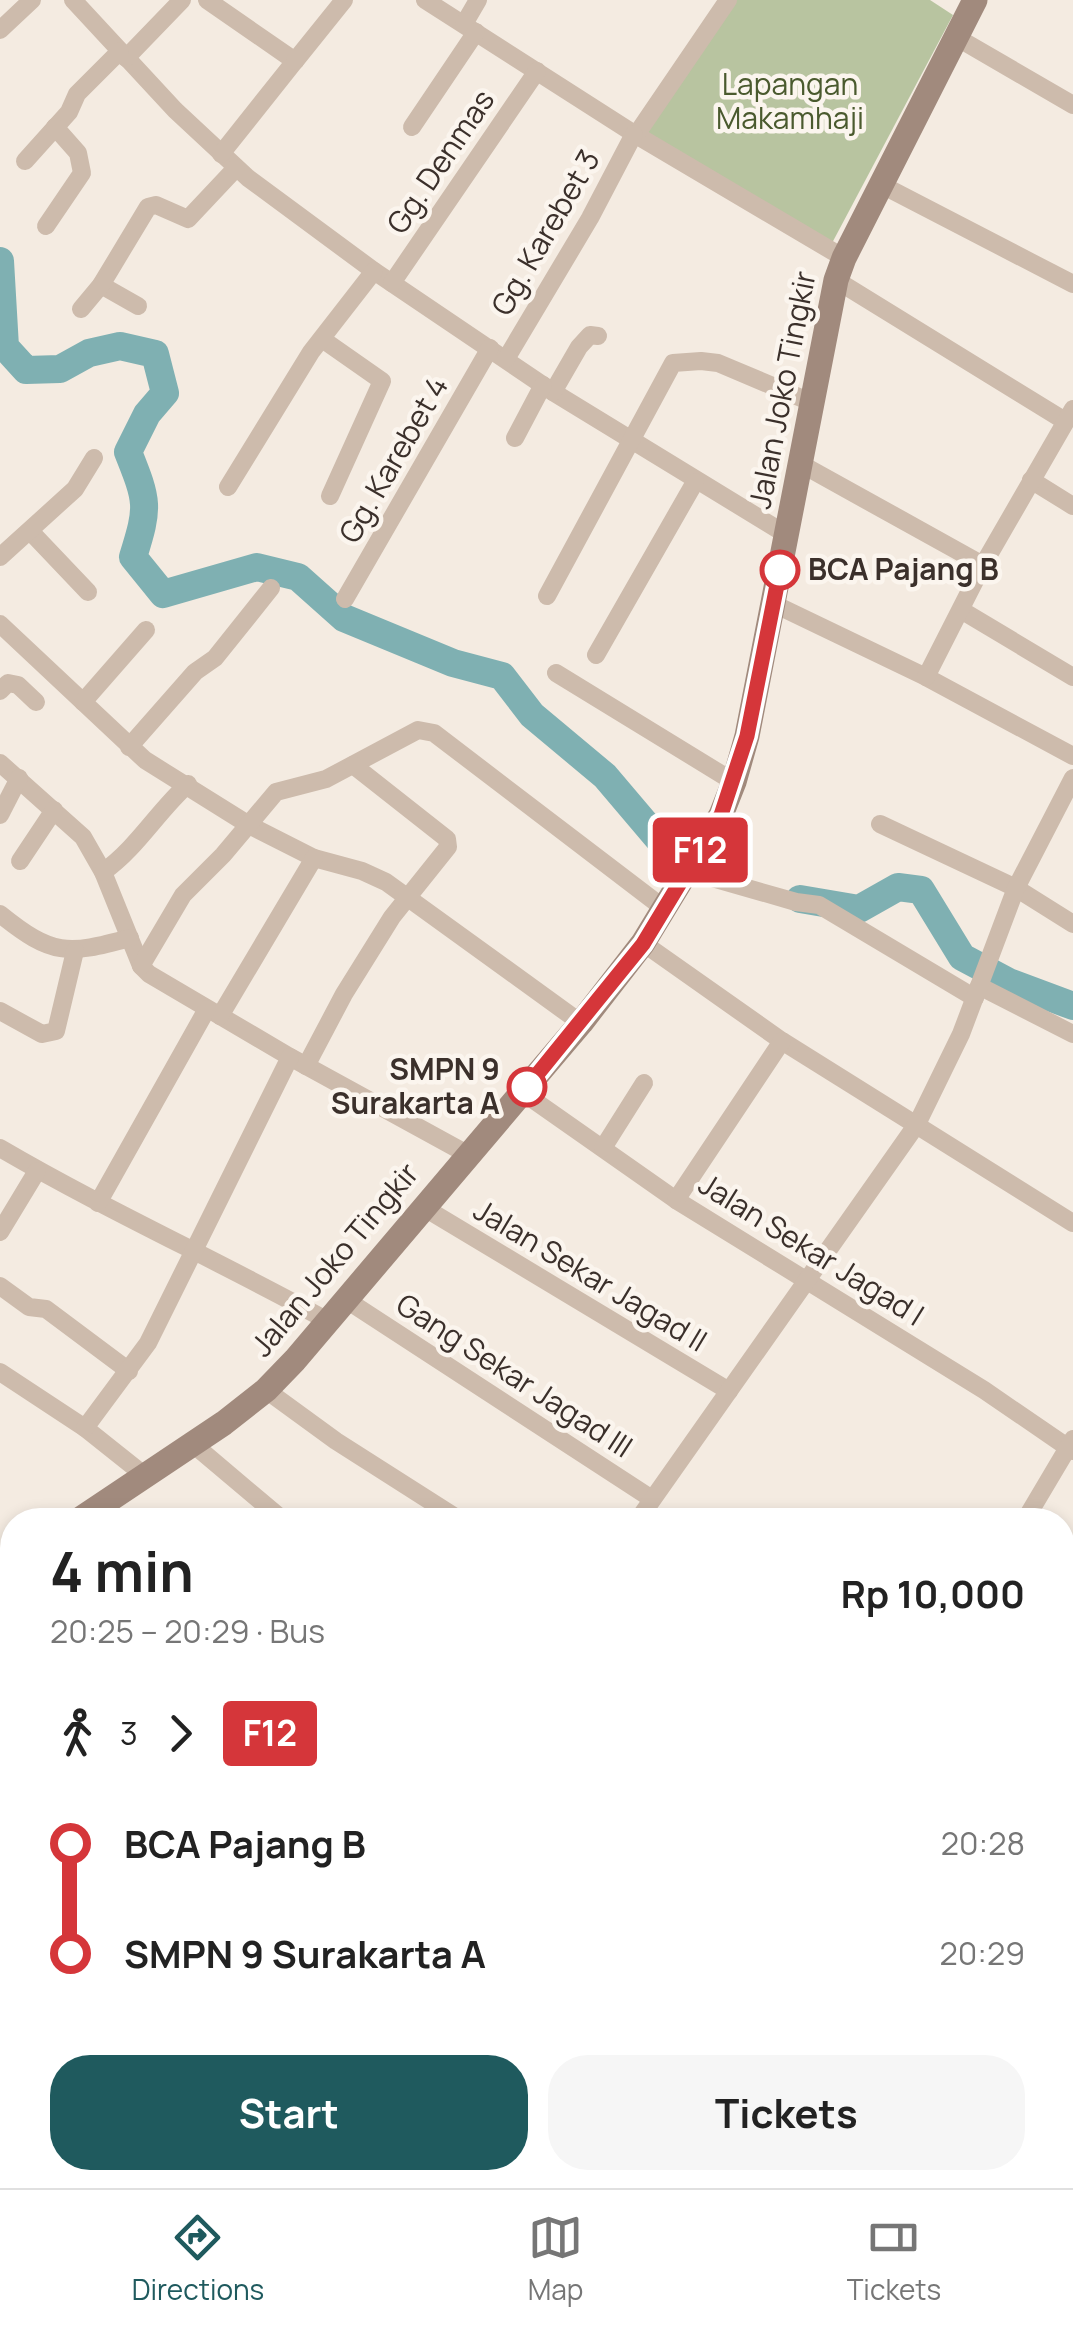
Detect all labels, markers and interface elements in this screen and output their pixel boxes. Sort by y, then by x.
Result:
park label: Lapangan Makamhaji [716,63,864,138]
street label: Gg. Denmas [377,81,503,241]
street label: Gg. Karebet 3 [481,142,609,323]
street label: Jalan Joko Tingkir [738,267,825,512]
street label: Gg. Karebet 4 [328,368,457,550]
place label: BCA Pajang B [808,548,999,589]
marker: BCA Pajang B [761,551,799,589]
line badge: F12 [642,818,758,882]
text: F12 [673,826,727,874]
place label: SMPN 9 Surakarta A [331,1048,500,1123]
marker: SMPN 9 Surakarta A [508,1068,546,1106]
street label: Jalan Joko Tingkir [241,1153,427,1365]
street label: Jalan Sekar Jagad I [691,1163,932,1335]
street label: Jalan Sekar Jagad II [467,1189,715,1361]
street label: Gang Sekar Jagad III [389,1283,641,1466]
text: 4 min [50,1533,194,1609]
text: Rp 10,000 [841,1567,1025,1619]
text: 20:25 – 20:29 · Bus [50,1609,325,1653]
icon: walk [50,1706,105,1761]
icon: forward [153,1706,208,1761]
text: F12 [243,1709,297,1757]
text: 3 [120,1711,138,1755]
text: BCA Pajang B [124,1817,366,1869]
text: 20:28 [941,1821,1025,1865]
text: SMPN 9 Surakarta A [124,1927,486,1979]
text: 20:29 [940,1931,1025,1975]
button: Start [50,2055,528,2170]
button: Tickets [548,2055,1025,2170]
tab: Directions [132,2210,264,2308]
tab: Map [528,2210,583,2308]
tab: Tickets [847,2210,941,2308]

